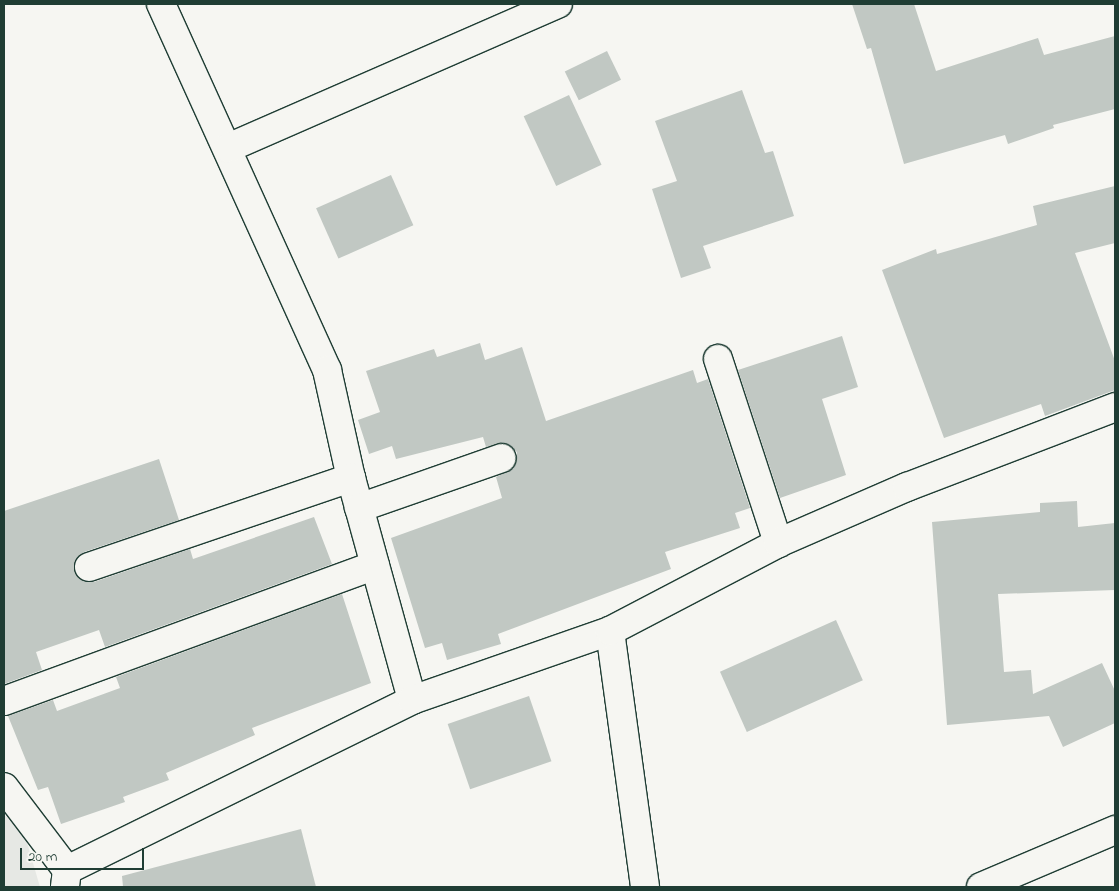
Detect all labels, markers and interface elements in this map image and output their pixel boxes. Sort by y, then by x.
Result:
scale bar [22,838,146,870]
text: 20 m [28,846,57,868]

